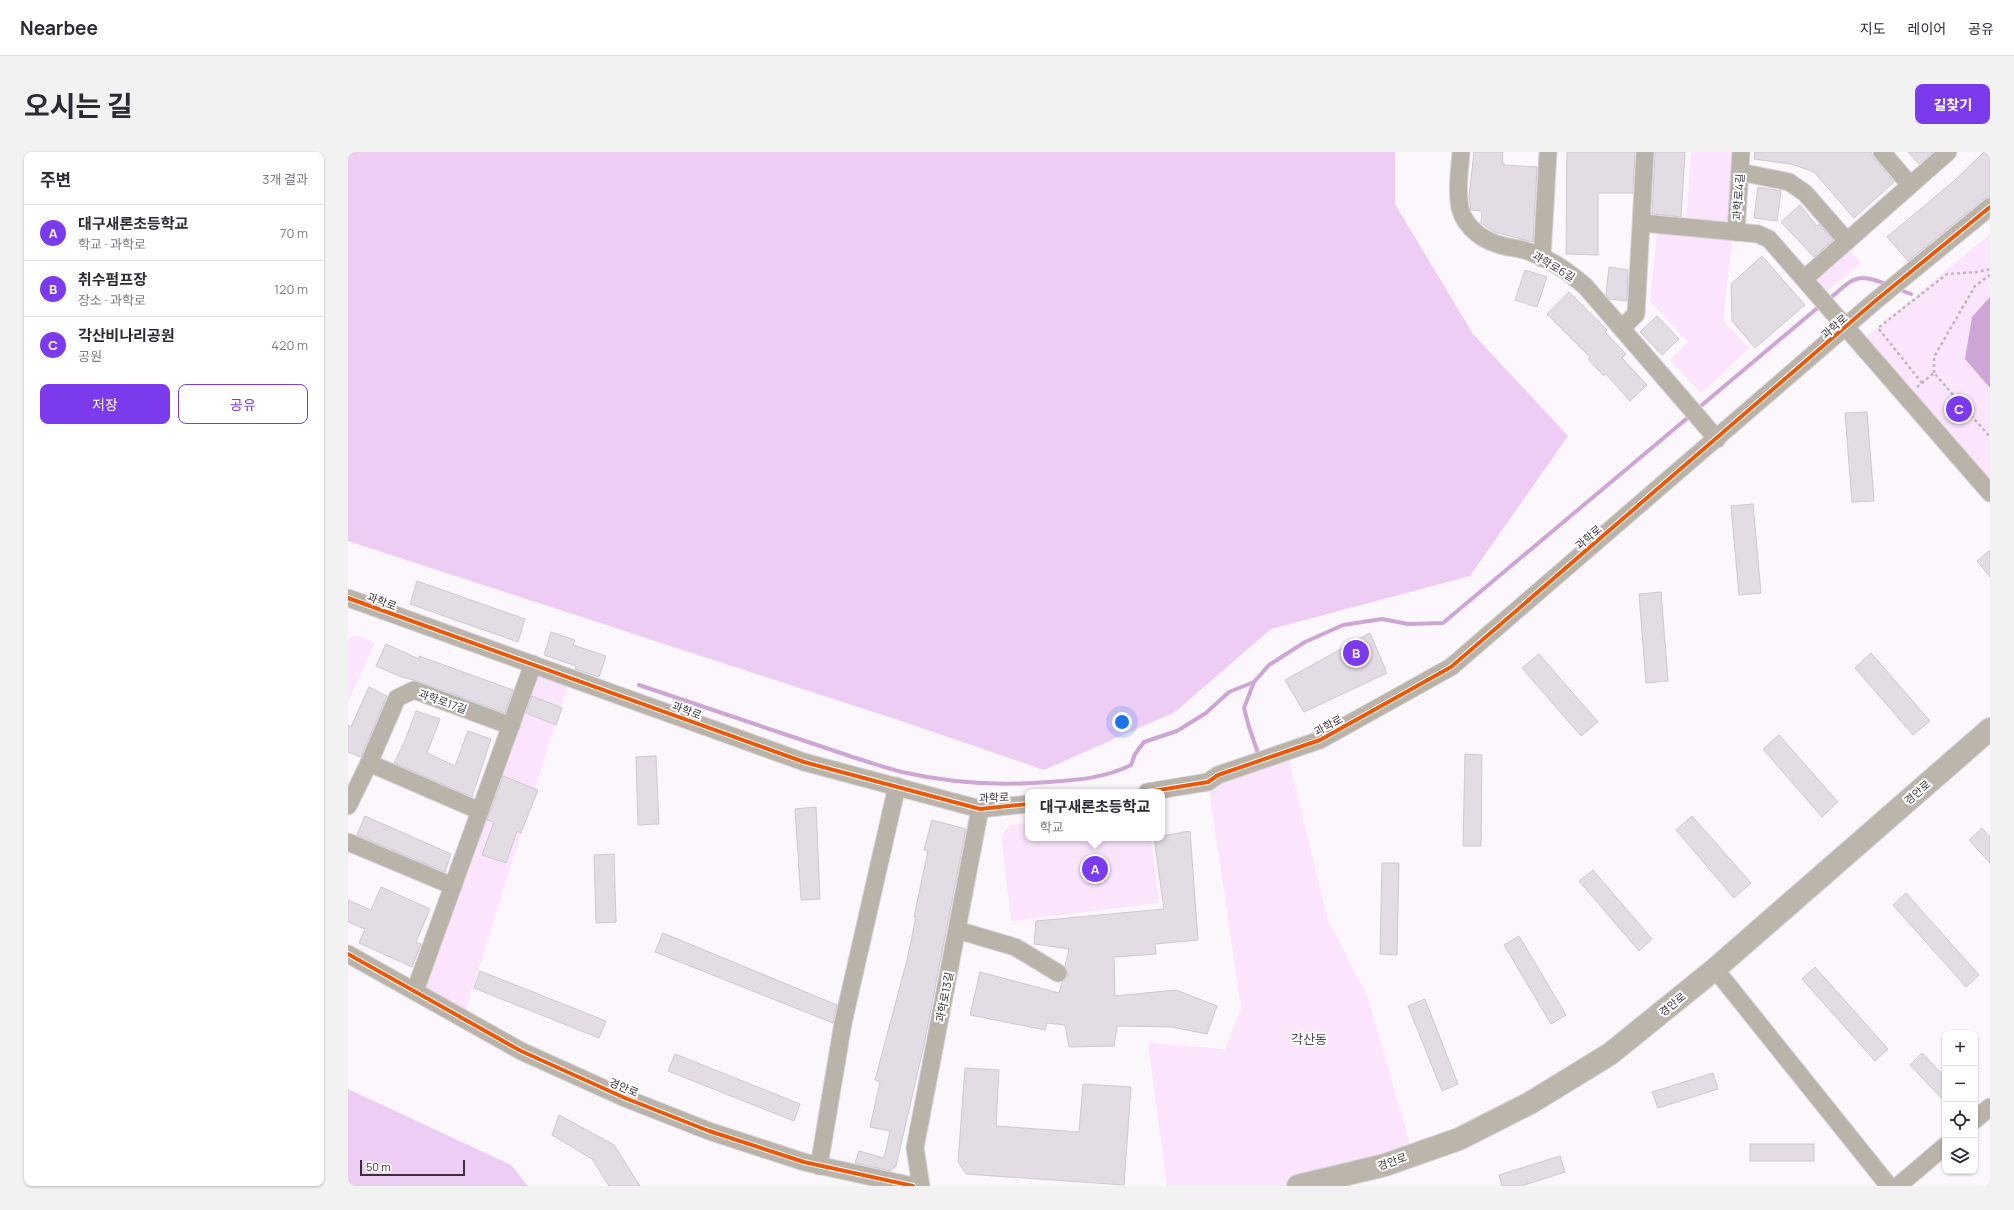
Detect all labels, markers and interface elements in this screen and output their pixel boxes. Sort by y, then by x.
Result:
text: Nearbee [20,15,98,41]
text: 지도 [1860,19,1886,38]
text: 레이어 [1908,19,1946,38]
text: 공유 [1968,19,1994,38]
button: 길찾기 [1915,84,1990,124]
text: 오시는 길 [24,86,133,124]
text: 주변 [40,168,71,191]
text: 3개 결과 [262,170,308,188]
street label: 과학로4길 [1729,173,1747,221]
text: 대구새론초등학교 [78,213,188,234]
text: A [49,224,57,242]
text: 70 m [280,224,308,242]
text: 학교 · 과학로 [78,235,146,253]
street label: 과학로6길 [1530,247,1578,285]
text: 취수펌프장 [78,269,147,290]
text: B [49,280,57,298]
text: 120 m [274,280,308,298]
text: 장소 · 과학로 [78,291,146,309]
street label: 과학로 [1818,310,1850,342]
text: 각산비나리공원 [78,325,175,346]
text: C [48,336,58,354]
text: 420 m [271,336,308,354]
text: 공원 [78,347,102,365]
button: 저장 [40,384,170,424]
button: 공유 [178,384,308,424]
pin: C [1946,394,1972,424]
street label: 과학로 [1572,521,1604,553]
street label: 과학로 [365,589,399,613]
pin: B [1343,638,1369,668]
street label: 과학로17길 [417,685,469,717]
street label: 과학로 [670,698,704,722]
street label: 과학로 [1311,711,1345,739]
your location [1112,712,1132,732]
street label: 경안로 [1901,776,1933,808]
street label: 과학로 [979,789,1009,805]
popup [1025,789,1165,841]
text: 대구새론초등학교 [1040,796,1150,817]
text: 학교 [1040,818,1064,836]
pin: A [1082,854,1108,884]
street label: 과학로13길 [932,971,956,1023]
street label: 경안로 [1655,989,1689,1019]
district label: 각산동 [1291,1030,1327,1048]
map controls [1942,1030,1978,1174]
button: + [1942,1030,1978,1066]
button: − [1942,1066,1978,1102]
street label: 경안로 [607,1074,641,1100]
button: locate [1942,1102,1978,1138]
button: layers [1942,1138,1978,1174]
street label: 경안로 [1375,1149,1409,1173]
scale bar [360,1158,465,1177]
text: 50 m [366,1159,391,1174]

